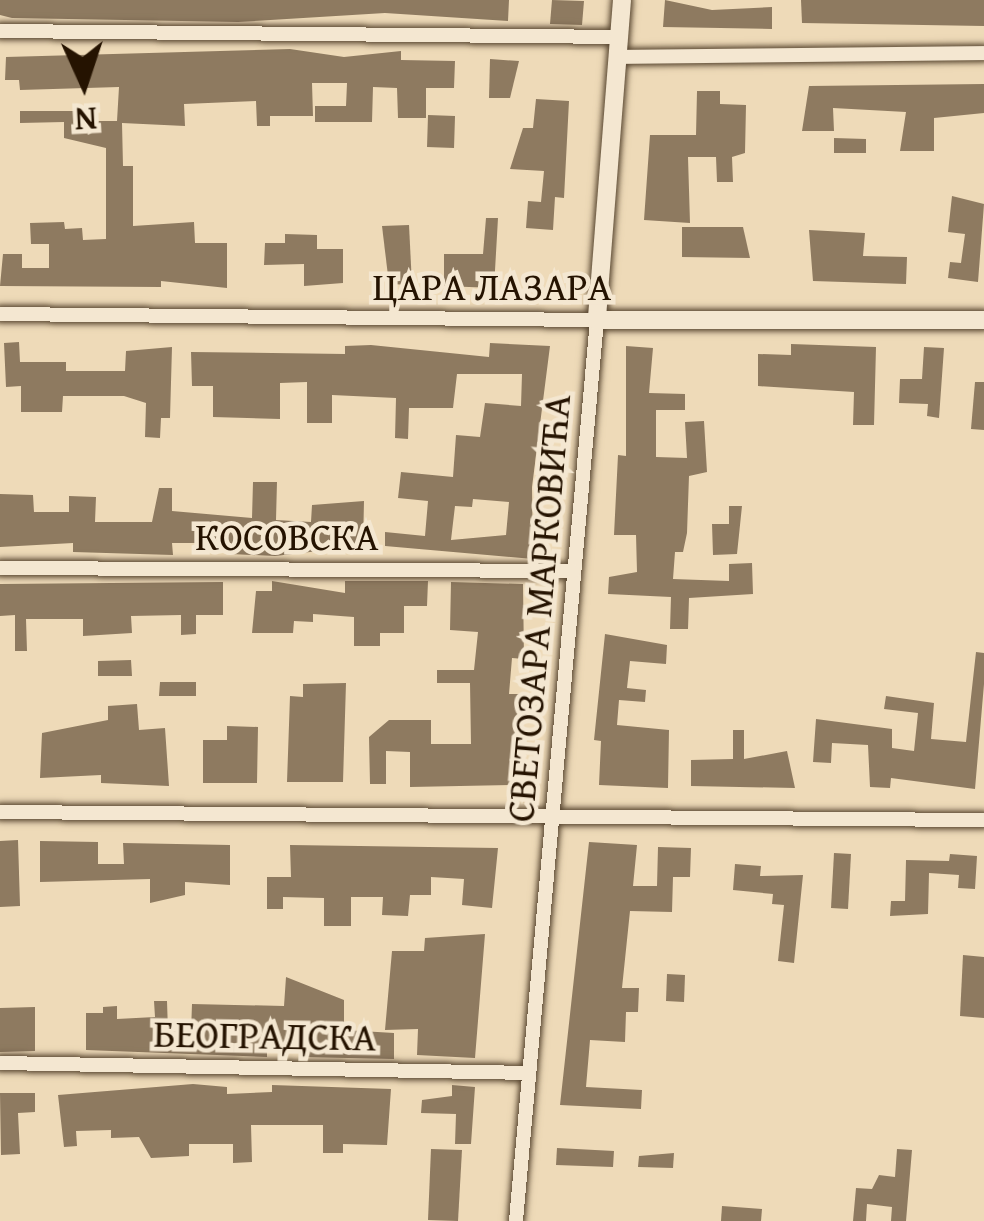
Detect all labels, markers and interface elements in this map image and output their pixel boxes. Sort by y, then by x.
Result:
north arrow [24,24,144,144]
text: N [74,95,98,144]
street label: ЦАРА ЛАЗАРА [373,263,611,309]
street label: СВЕТОЗАРА МАРКОВИЋА [496,392,580,824]
street label: КОСОВСКА [195,513,379,559]
street label: БЕОГРАДСКА [153,1010,377,1060]

